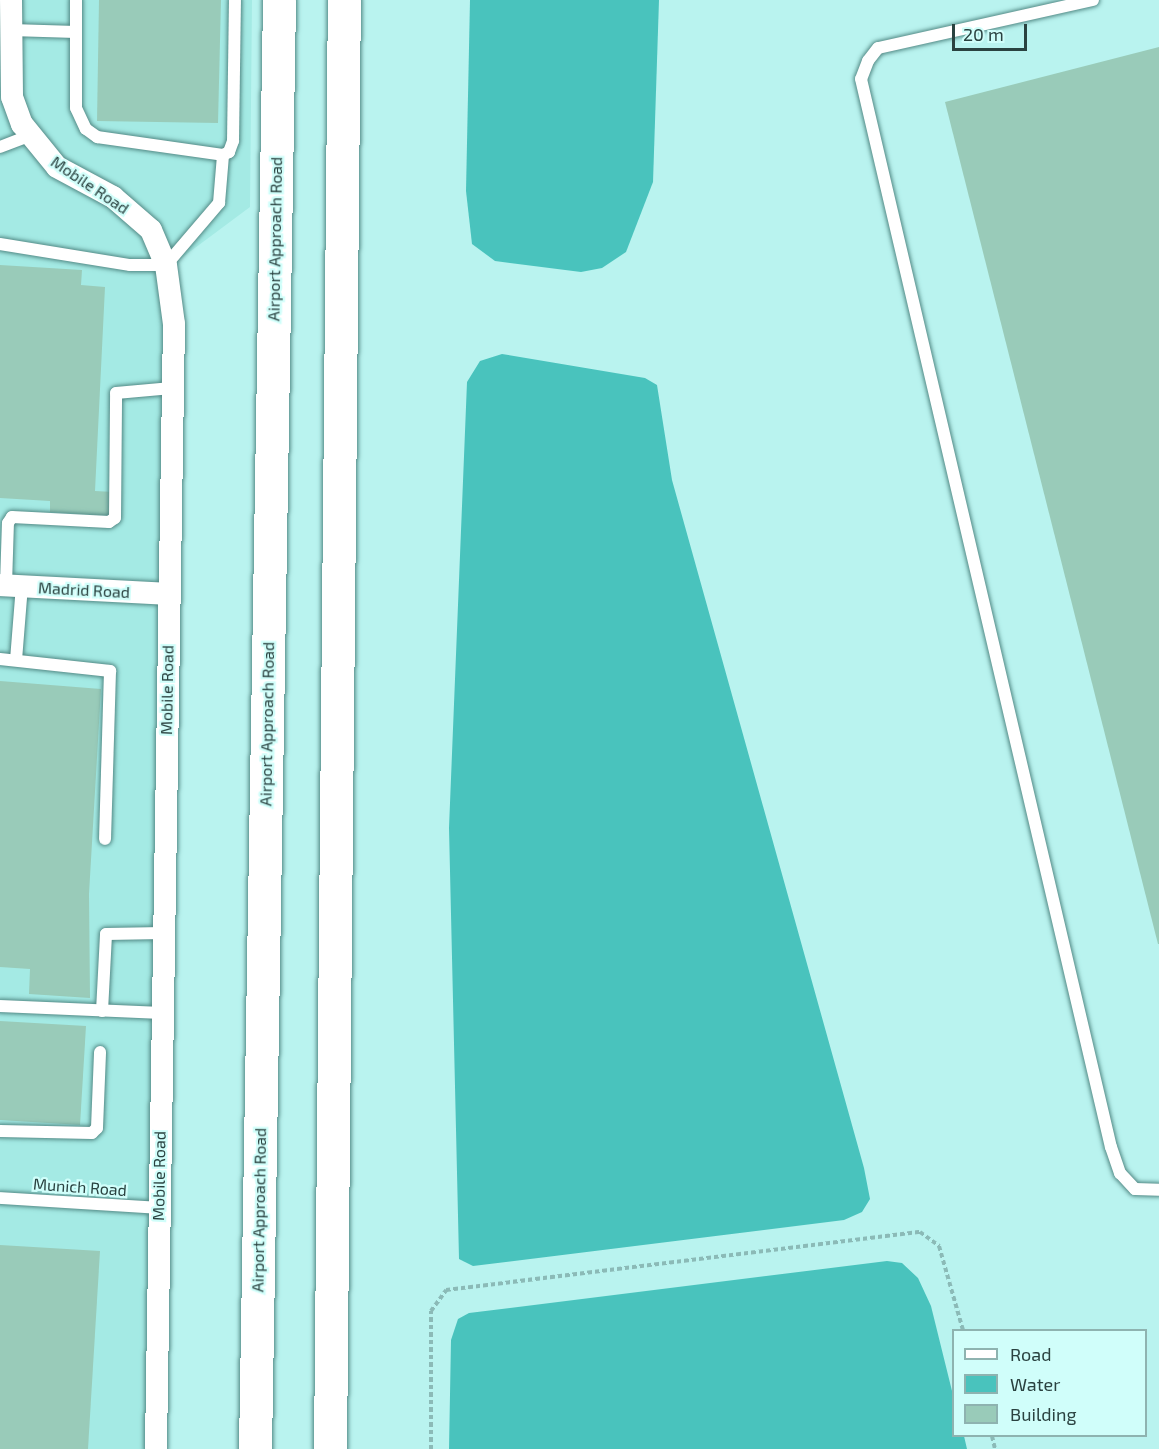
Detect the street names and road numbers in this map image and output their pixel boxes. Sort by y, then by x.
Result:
street label: Mobile Road [47,152,133,218]
street label: Airport Approach Road [264,156,286,322]
street label: Madrid Road [38,578,130,602]
street label: Airport Approach Road [256,641,278,807]
street label: Mobile Road [157,645,177,735]
street label: Airport Approach Road [248,1127,270,1293]
street label: Mobile Road [149,1131,169,1221]
street label: Munich Road [32,1174,128,1200]

